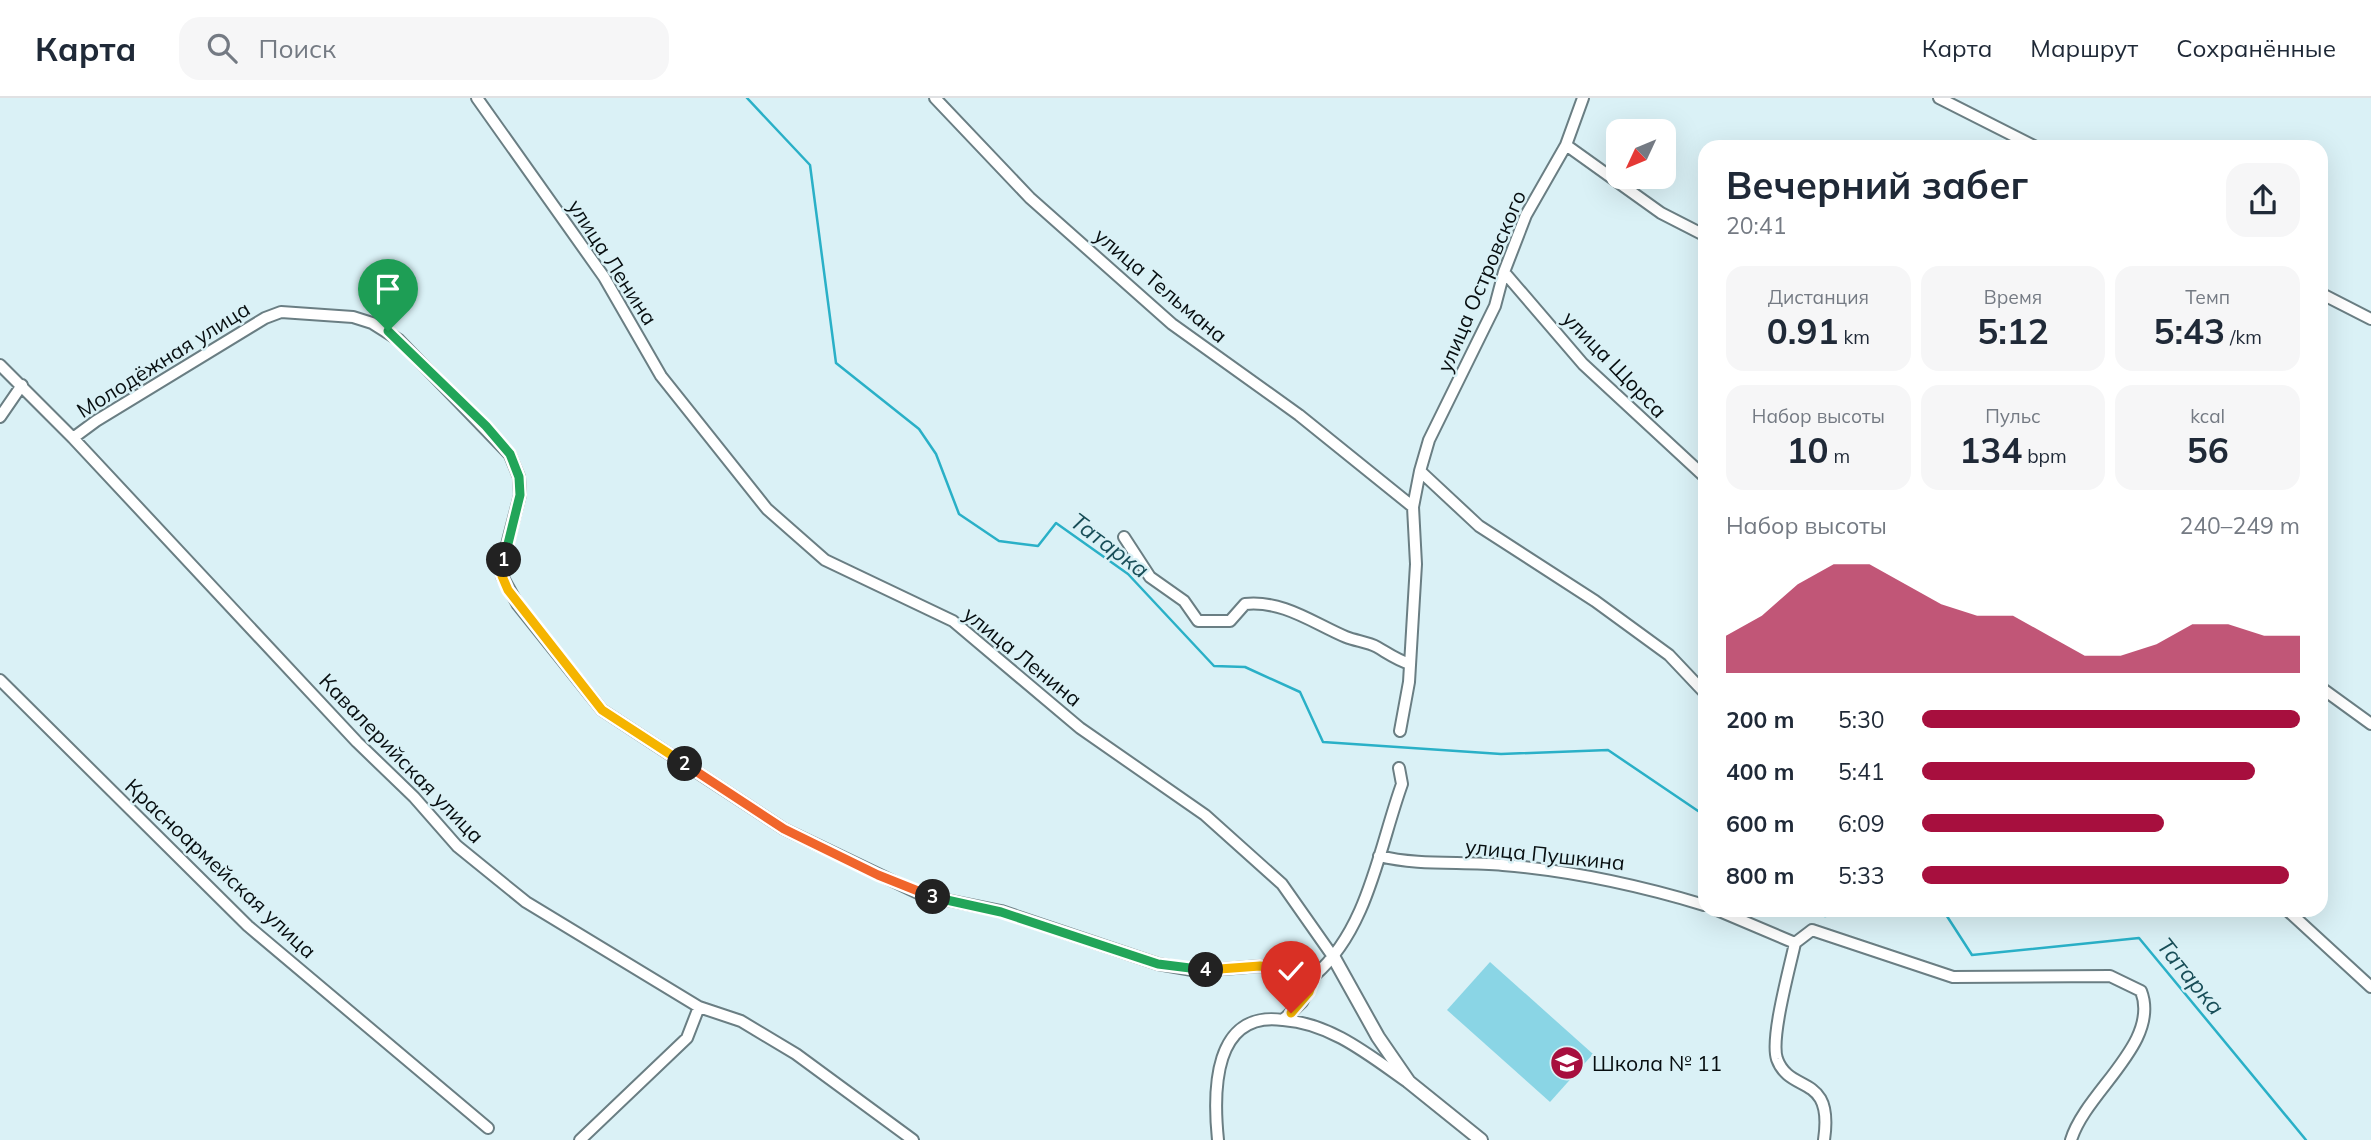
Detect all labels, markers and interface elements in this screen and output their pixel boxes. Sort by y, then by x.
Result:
search box [179,17,669,80]
text: Карта [35,28,137,69]
icon: search [203,29,241,67]
text: Поиск [259,32,336,65]
text: Карта [1922,33,1992,63]
text: Маршрут [2030,33,2138,63]
text: Сохранённые [2176,33,2336,63]
north arrow [1606,119,1676,189]
map controls [1606,119,1676,189]
text: Вечерний забег [1726,161,2028,209]
button: share [2226,163,2300,237]
street label: улица Островского [1431,186,1531,376]
street label: улица Ленина [563,194,663,330]
text: 20:41 [1726,211,1786,240]
street label: улица Тельмана [1089,222,1233,348]
pin [358,259,418,331]
icon: arrive [369,270,407,308]
text: Дистанция [1768,285,1869,309]
text: Время [1984,285,2042,309]
text: Темп [2185,285,2230,309]
street label: Молодёжная улица [72,295,254,423]
street label: улица Щорса [1558,305,1672,423]
text: 0.91 [1767,309,1838,353]
text: 5:12 [1977,309,2049,353]
text: 5:43 [2153,309,2225,353]
text: km [1838,325,1870,349]
text: /km [2225,325,2262,349]
text: Набор высоты [1752,404,1885,428]
text: Пульс [1985,404,2041,428]
text: kcal [2190,404,2225,428]
text: 10 [1786,428,1829,472]
text: 134 [1959,428,2022,472]
text: 56 [2187,428,2229,472]
text: m [1829,444,1850,468]
text: bpm [2022,444,2067,468]
water label: Татарка [1065,506,1155,584]
text: Набор высоты [1726,511,1887,540]
text: 240–249 m [2179,511,2300,540]
pin: 1 [486,542,522,578]
text: 1 [498,547,509,571]
street label: улица Ленина [959,600,1087,712]
street label: Кавалерийская улица [314,668,490,848]
text: 200 m [1726,705,1794,734]
text: 5:30 [1838,705,1885,734]
pin: 2 [668,746,702,782]
text: 2 [679,751,690,775]
text: 400 m [1726,757,1794,786]
text: 5:41 [1838,757,1885,786]
street label: Красноармейская улица [120,773,322,963]
text: 600 m [1726,809,1794,838]
text: 6:09 [1838,809,1885,838]
street label: улица Пушкина [1464,833,1626,875]
text: 800 m [1726,861,1794,890]
text: 5:33 [1838,861,1885,890]
pin: 3 [916,880,950,914]
text: 3 [927,884,938,908]
water label: Татарка [2151,931,2231,1021]
pin [1261,941,1321,1013]
pin: 4 [1188,952,1224,988]
icon: check [1272,952,1310,990]
text: 4 [1200,957,1211,981]
school or university icon: Школа № 11 [1548,1044,1586,1082]
place label: Школа № 11 [1592,1050,1722,1076]

